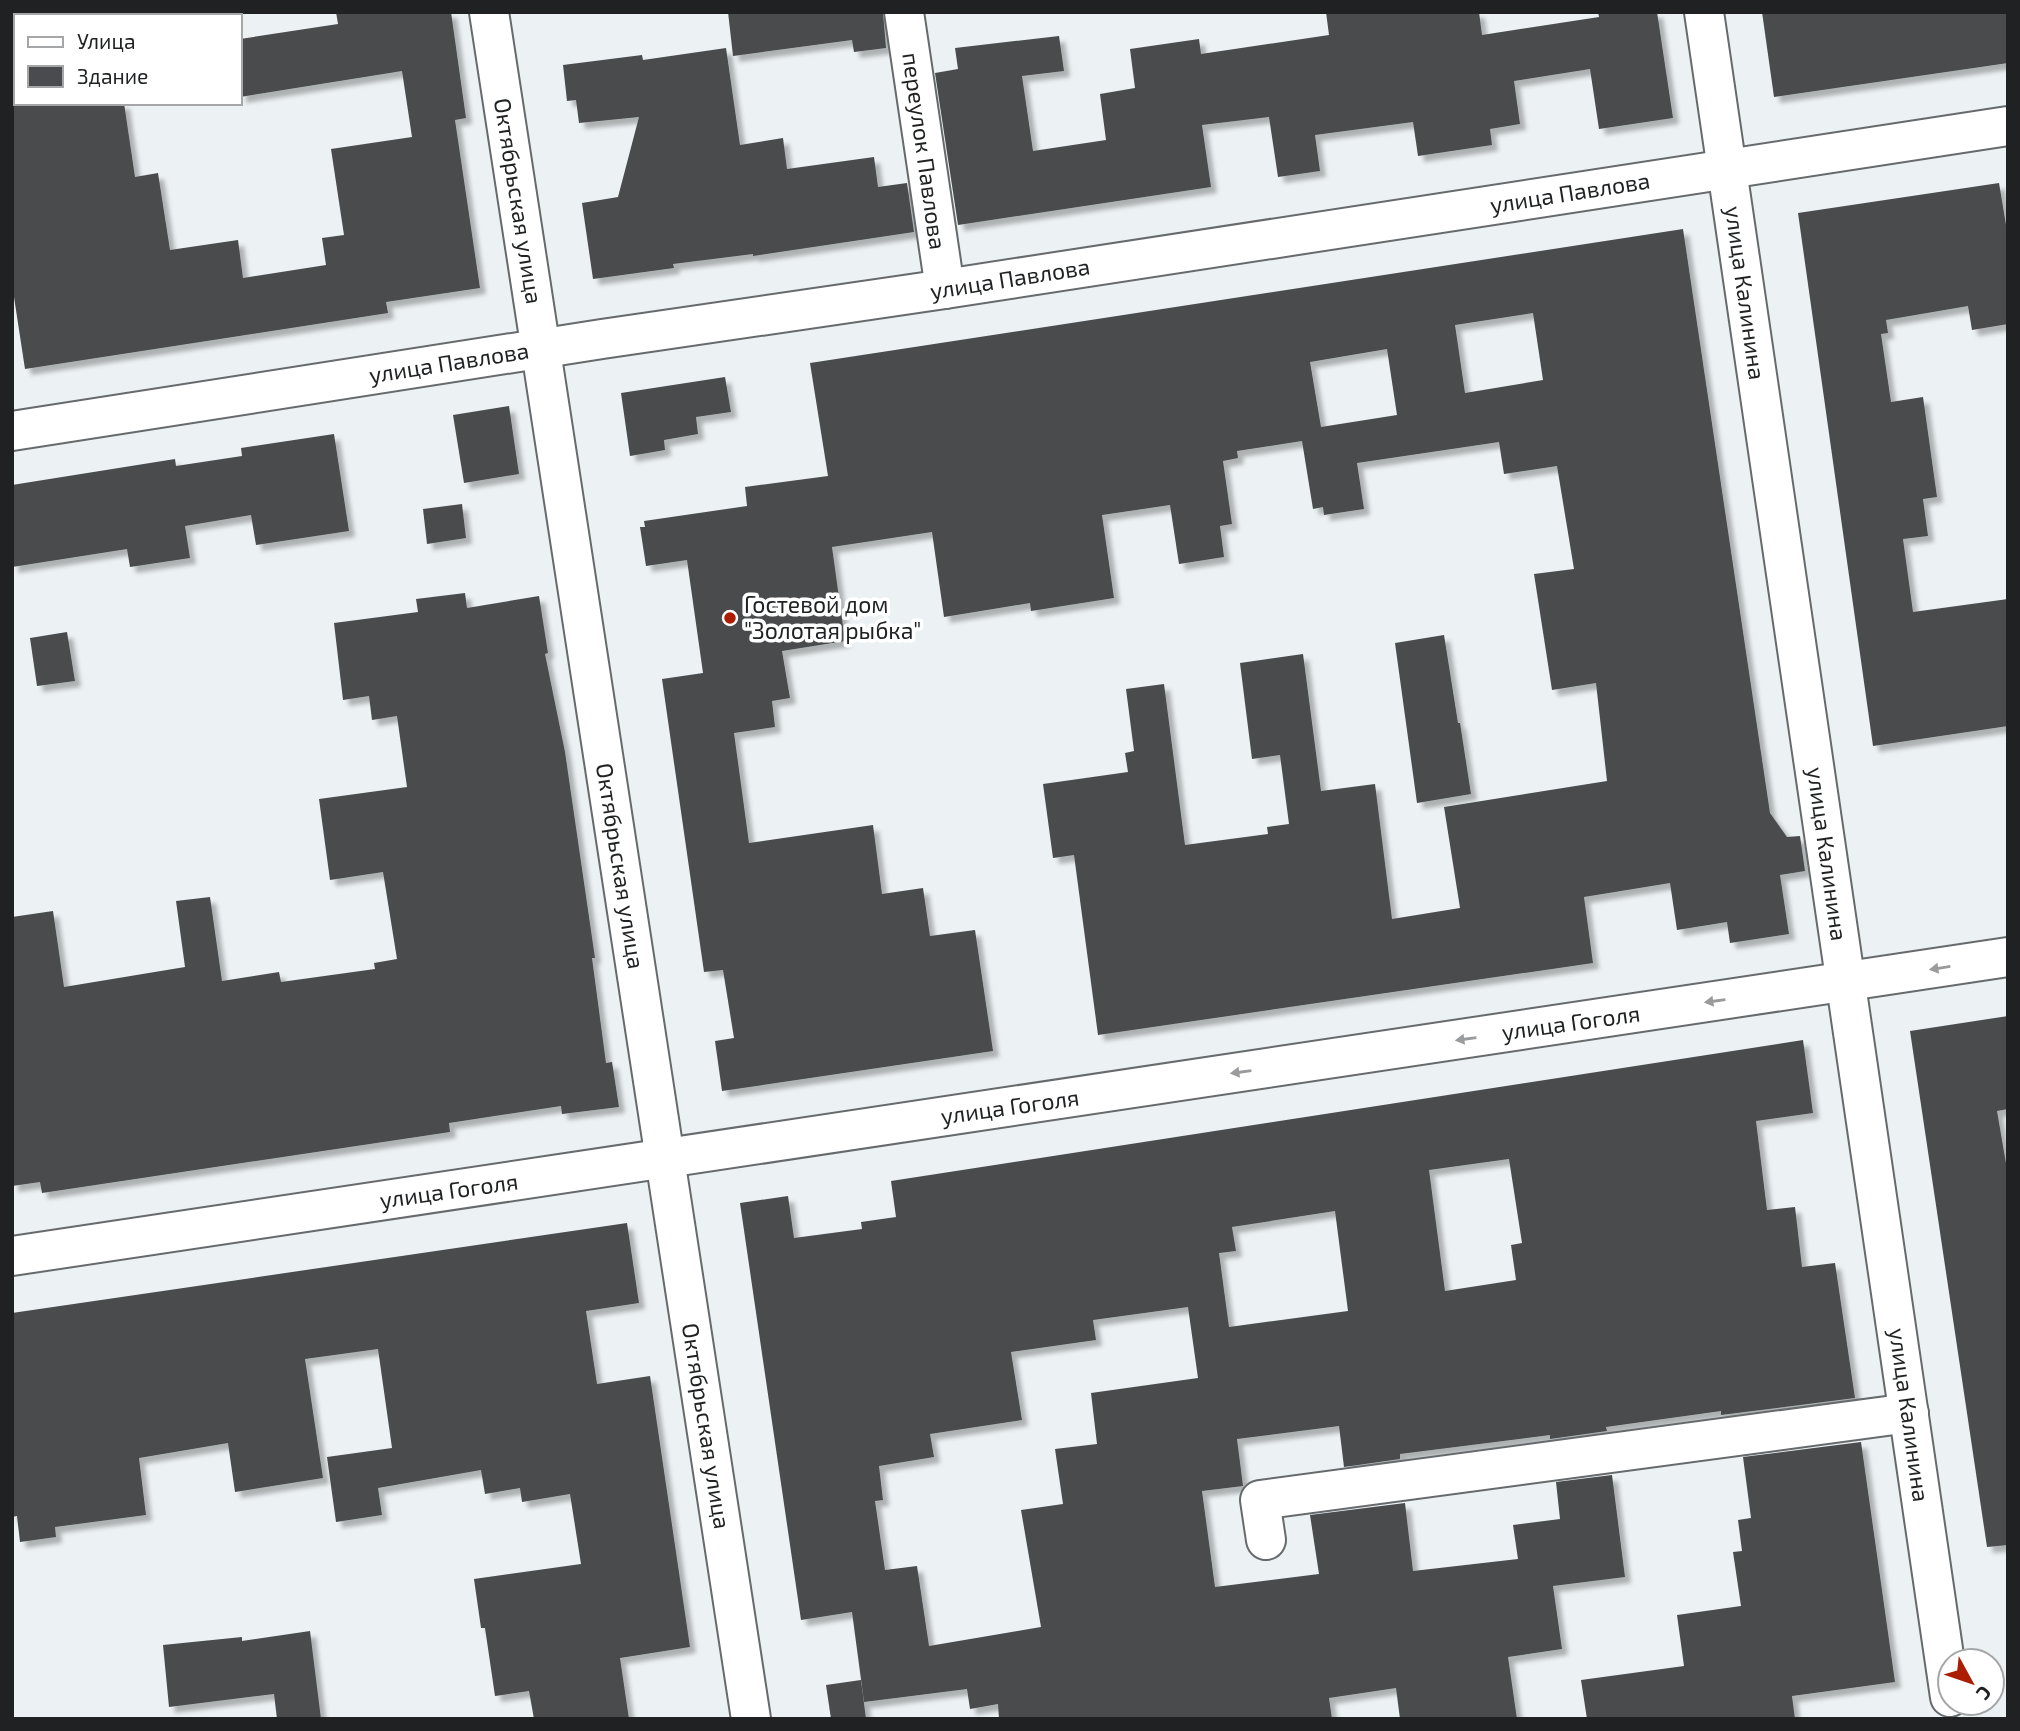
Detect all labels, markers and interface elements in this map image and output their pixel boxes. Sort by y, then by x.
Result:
legend [14,14,242,105]
text: Улица [77,28,136,53]
street label: переулок Павлова [896,51,953,251]
text: Здание [77,63,148,88]
street label: Октябрьская улица [488,96,549,306]
street label: улица Павлова [1488,166,1652,219]
street label: улица Калинина [1719,204,1772,382]
street label: улица Павлова [928,252,1092,305]
street label: улица Павлова [367,336,531,389]
place label: Гостевой дом "Золотая рыбка" [744,590,921,644]
marker: Гостевой дом "Золотая рыбка" [722,610,738,626]
street label: Октябрьская улица [590,761,651,971]
street label: улица Калинина [1801,765,1854,943]
one-way arrow [1929,962,1951,973]
one-way arrow [1704,996,1726,1007]
street label: улица Гоголя [1500,998,1642,1047]
one-way arrow [1455,1033,1477,1044]
one-way arrow [1230,1067,1252,1078]
street label: улица Гоголя [939,1082,1081,1131]
street label: улица Гоголя [378,1166,520,1215]
street label: Октябрьская улица [676,1321,737,1531]
street label: улица Калинина [1883,1326,1936,1504]
north arrow [1936,1647,2006,1717]
text: С [1972,1682,1997,1705]

